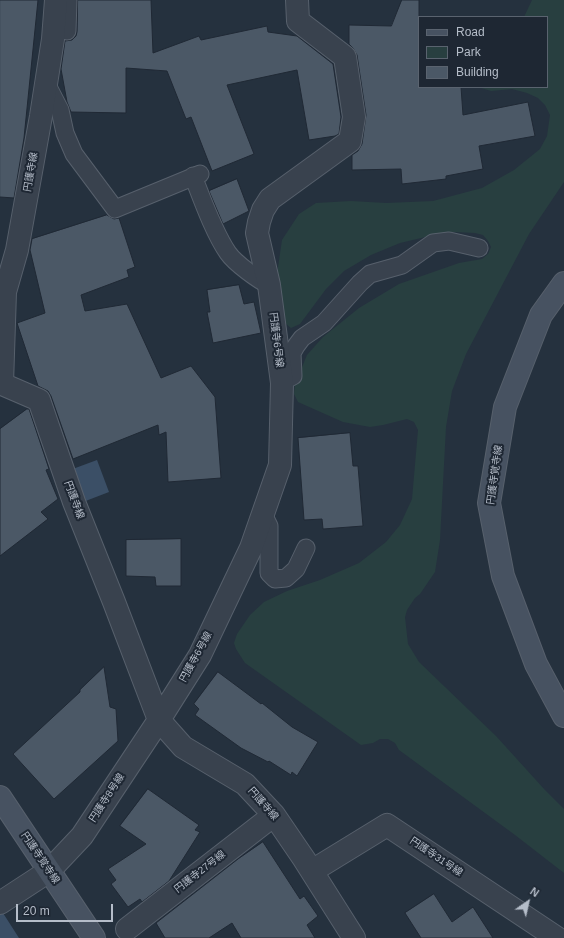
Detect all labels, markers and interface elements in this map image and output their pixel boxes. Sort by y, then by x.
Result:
legend [418,16,548,88]
text: Road [456,25,485,39]
text: Park [456,45,481,59]
text: Building [456,65,499,79]
street label: 円護寺線 [22,151,40,193]
street label: 円護寺6号線 [267,312,285,368]
street label: 円護寺覚寺線 [485,444,505,506]
street label: 円護寺線 [62,479,86,521]
street label: 円護寺6号線 [177,630,215,684]
street label: 円護寺8号線 [87,771,127,825]
street label: 円護寺線 [245,785,281,823]
street label: 円護寺覚寺線 [18,830,62,886]
street label: 円護寺31号線 [407,835,465,879]
street label: 円護寺27号線 [172,848,228,896]
north arrow [508,882,548,922]
text: N [528,885,541,899]
scale bar [18,896,115,922]
text: 20 m [23,904,50,918]

